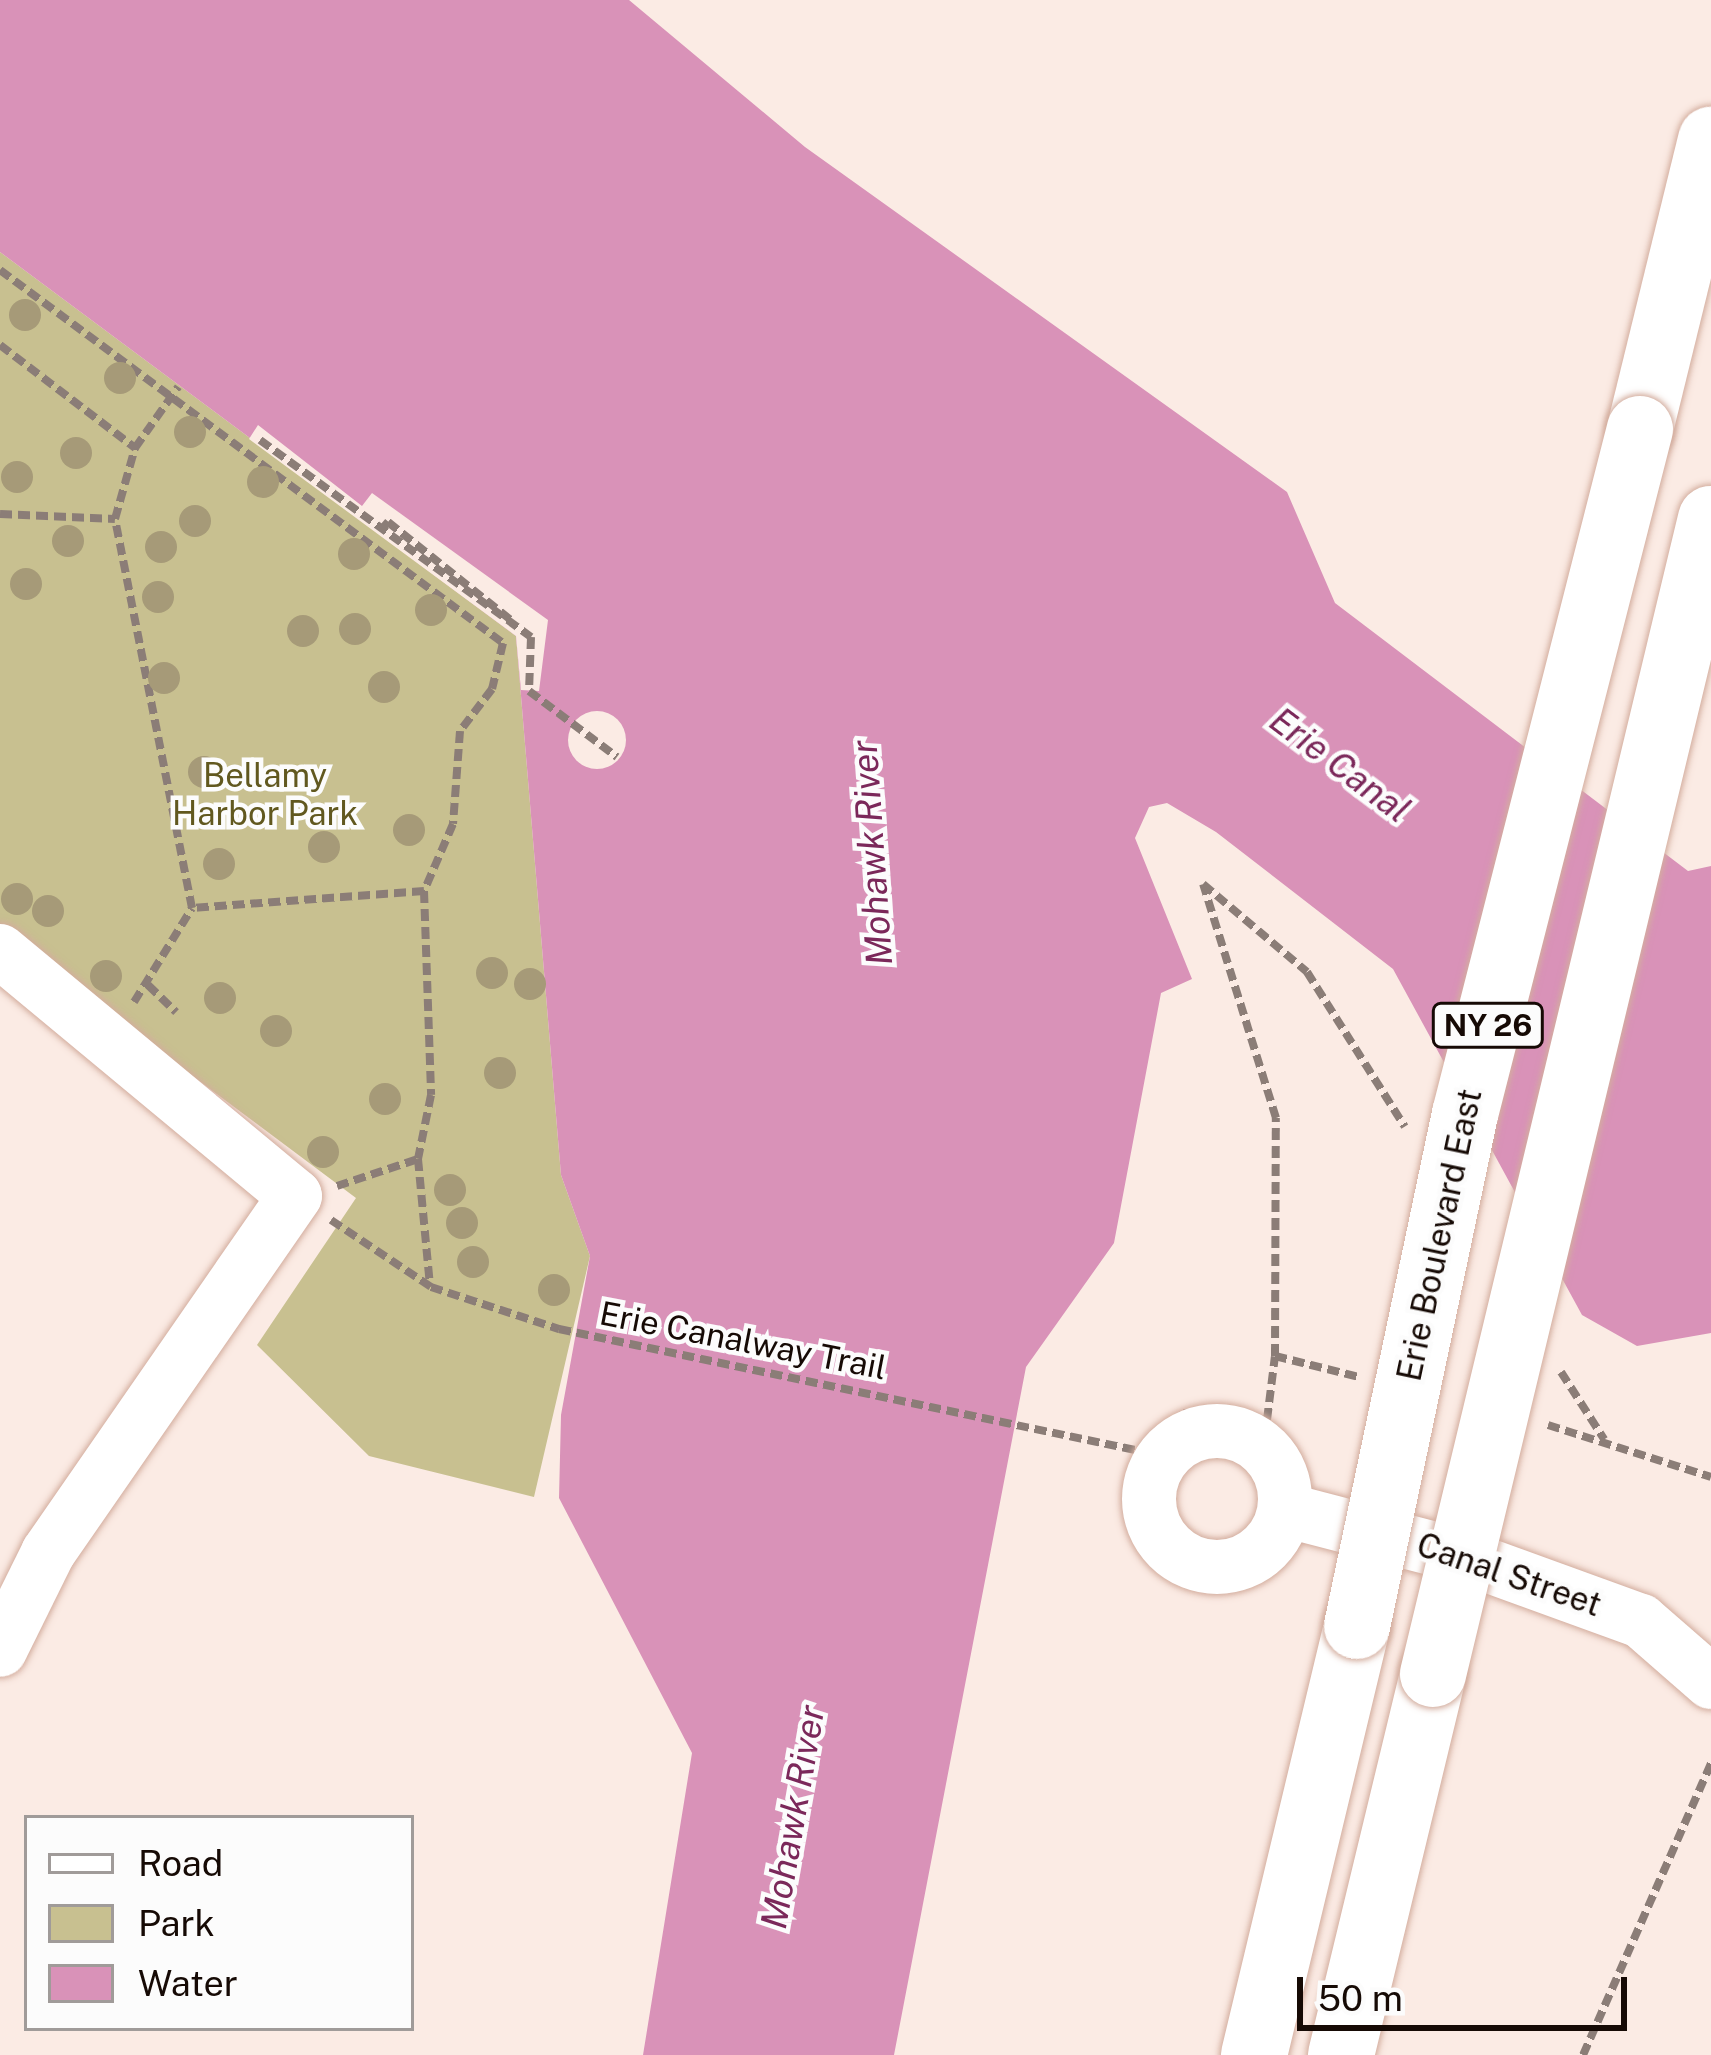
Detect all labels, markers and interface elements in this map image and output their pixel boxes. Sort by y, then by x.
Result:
water label: Erie Canal [1261,698,1419,832]
water label: Mohawk River [843,739,901,967]
park label: Bellamy Harbor Park [172,756,358,834]
road number: NY 26 [1431,1001,1545,1049]
street label: Erie Boulevard East [1390,1085,1490,1385]
street label: Erie Canalway Trail [596,1294,890,1388]
street label: Canal Street [1412,1525,1606,1625]
water label: Mohawk River [752,1702,834,1932]
legend [24,1815,414,2031]
text: Road [138,1842,223,1884]
text: Park [138,1902,215,1944]
scale bar [1303,1953,1633,2027]
text: Water [138,1962,238,2004]
text: 50 m [1318,1977,1403,2019]

